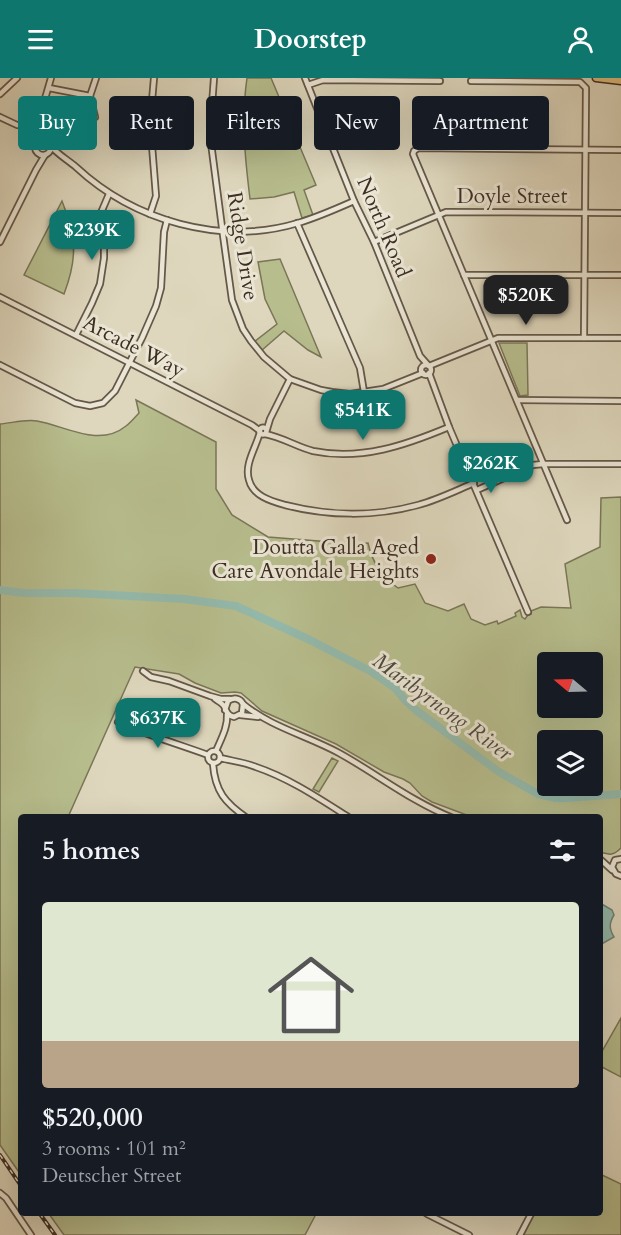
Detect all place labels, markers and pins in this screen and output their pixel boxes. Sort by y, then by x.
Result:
pin: $239K [50,210,134,261]
pin: $520K [484,275,568,326]
pin: $541K [321,390,405,441]
pin: $262K [449,443,533,494]
place label: Doutta Galla Aged Care Avondale Heights [211,533,419,586]
marker: Doutta Galla Aged Care Avondale Heights [424,552,438,566]
pin: $637K [116,698,200,749]

